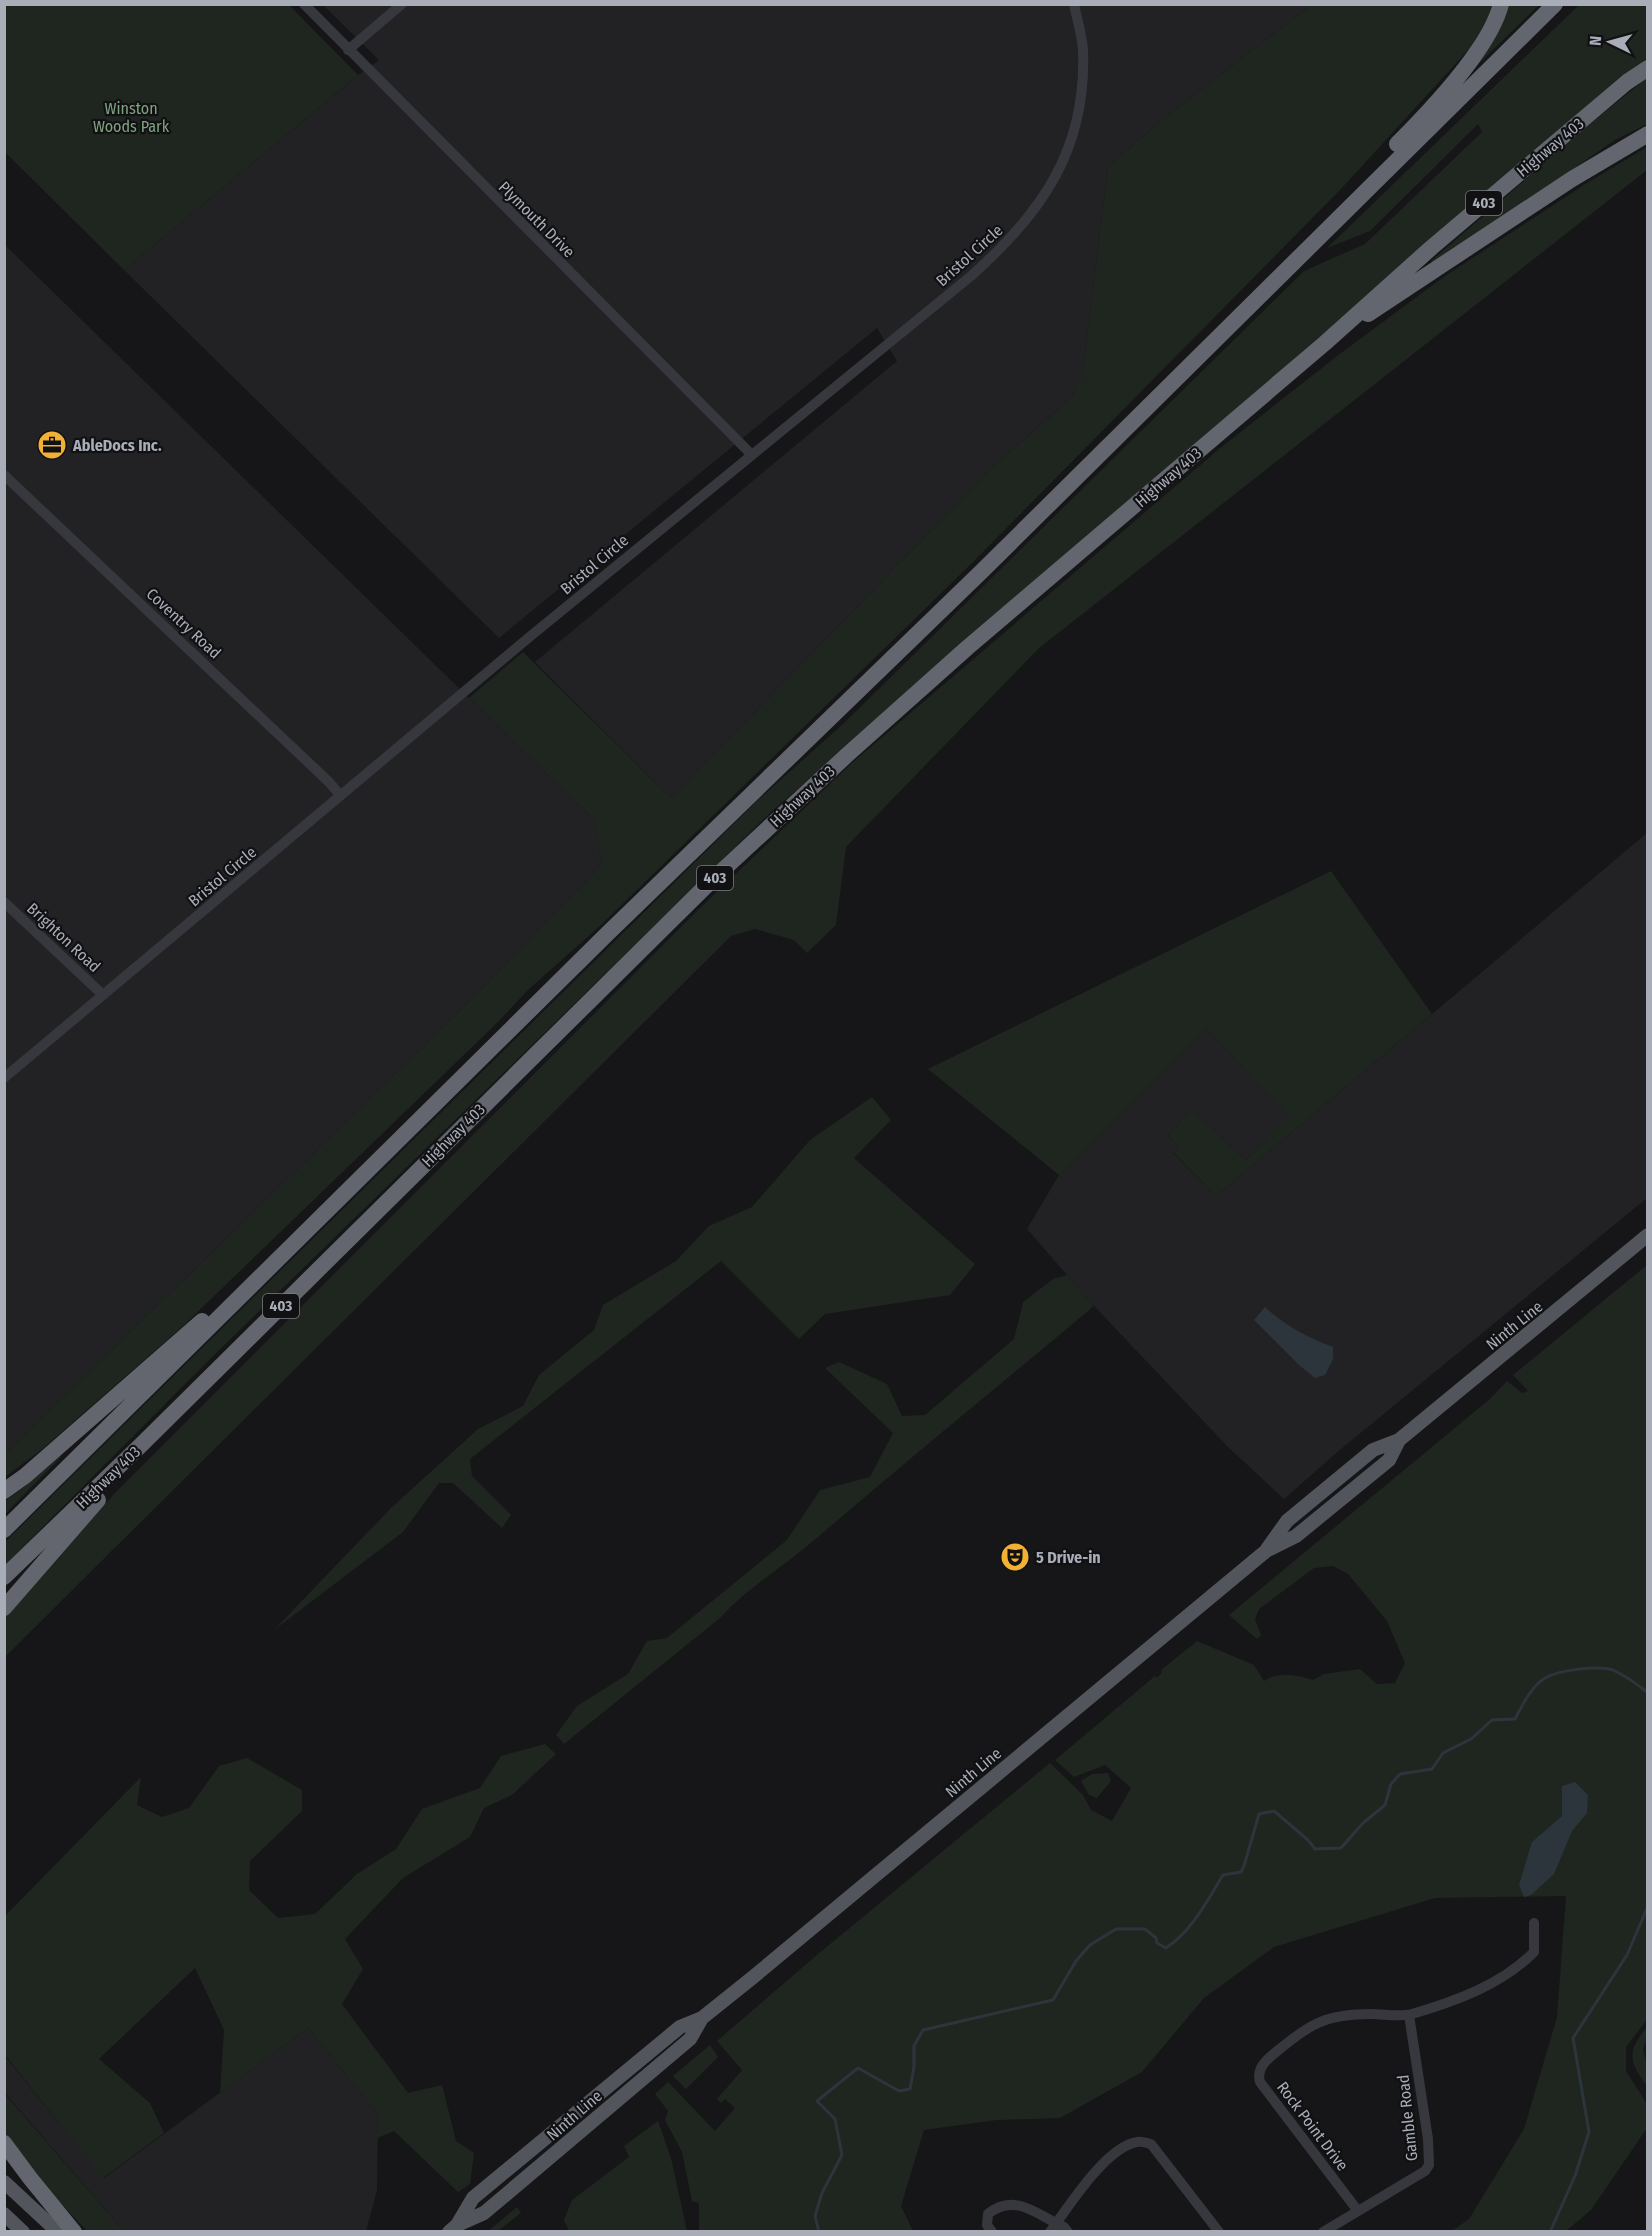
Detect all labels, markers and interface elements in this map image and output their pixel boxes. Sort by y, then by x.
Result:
north arrow [1580,12,1640,72]
text: N [1586,35,1605,46]
park label: Winston Woods Park [93,99,170,136]
street label: Highway 403 [1513,114,1588,181]
street label: Plymouth Drive [495,177,579,261]
road number: 403 [1466,191,1502,215]
street label: Bristol Circle [932,221,1007,290]
office icon: AbleDocs Inc. [36,429,68,461]
place label: AbleDocs Inc. [72,436,162,455]
street label: Highway 403 [1131,443,1205,511]
street label: Bristol Circle [557,530,632,598]
street label: Coventry Road [143,584,225,663]
street label: Highway 403 [766,762,839,831]
street label: Bristol Circle [185,842,260,910]
road number: 403 [697,866,733,890]
street label: Brighton Road [23,899,104,976]
street label: Highway 403 [418,1100,489,1171]
road number: 403 [263,1294,299,1318]
street label: Ninth Line [1482,1297,1546,1354]
street label: Highway 403 [72,1442,144,1513]
theatre icon: 5 Drive-in [999,1541,1031,1573]
place label: 5 Drive-in [1036,1548,1101,1567]
street label: Ninth Line [942,1743,1005,1801]
street label: Gamble Road [1394,2074,1421,2162]
street label: Rock Point Drive [1273,2078,1352,2175]
street label: Ninth Line [543,2086,606,2145]

